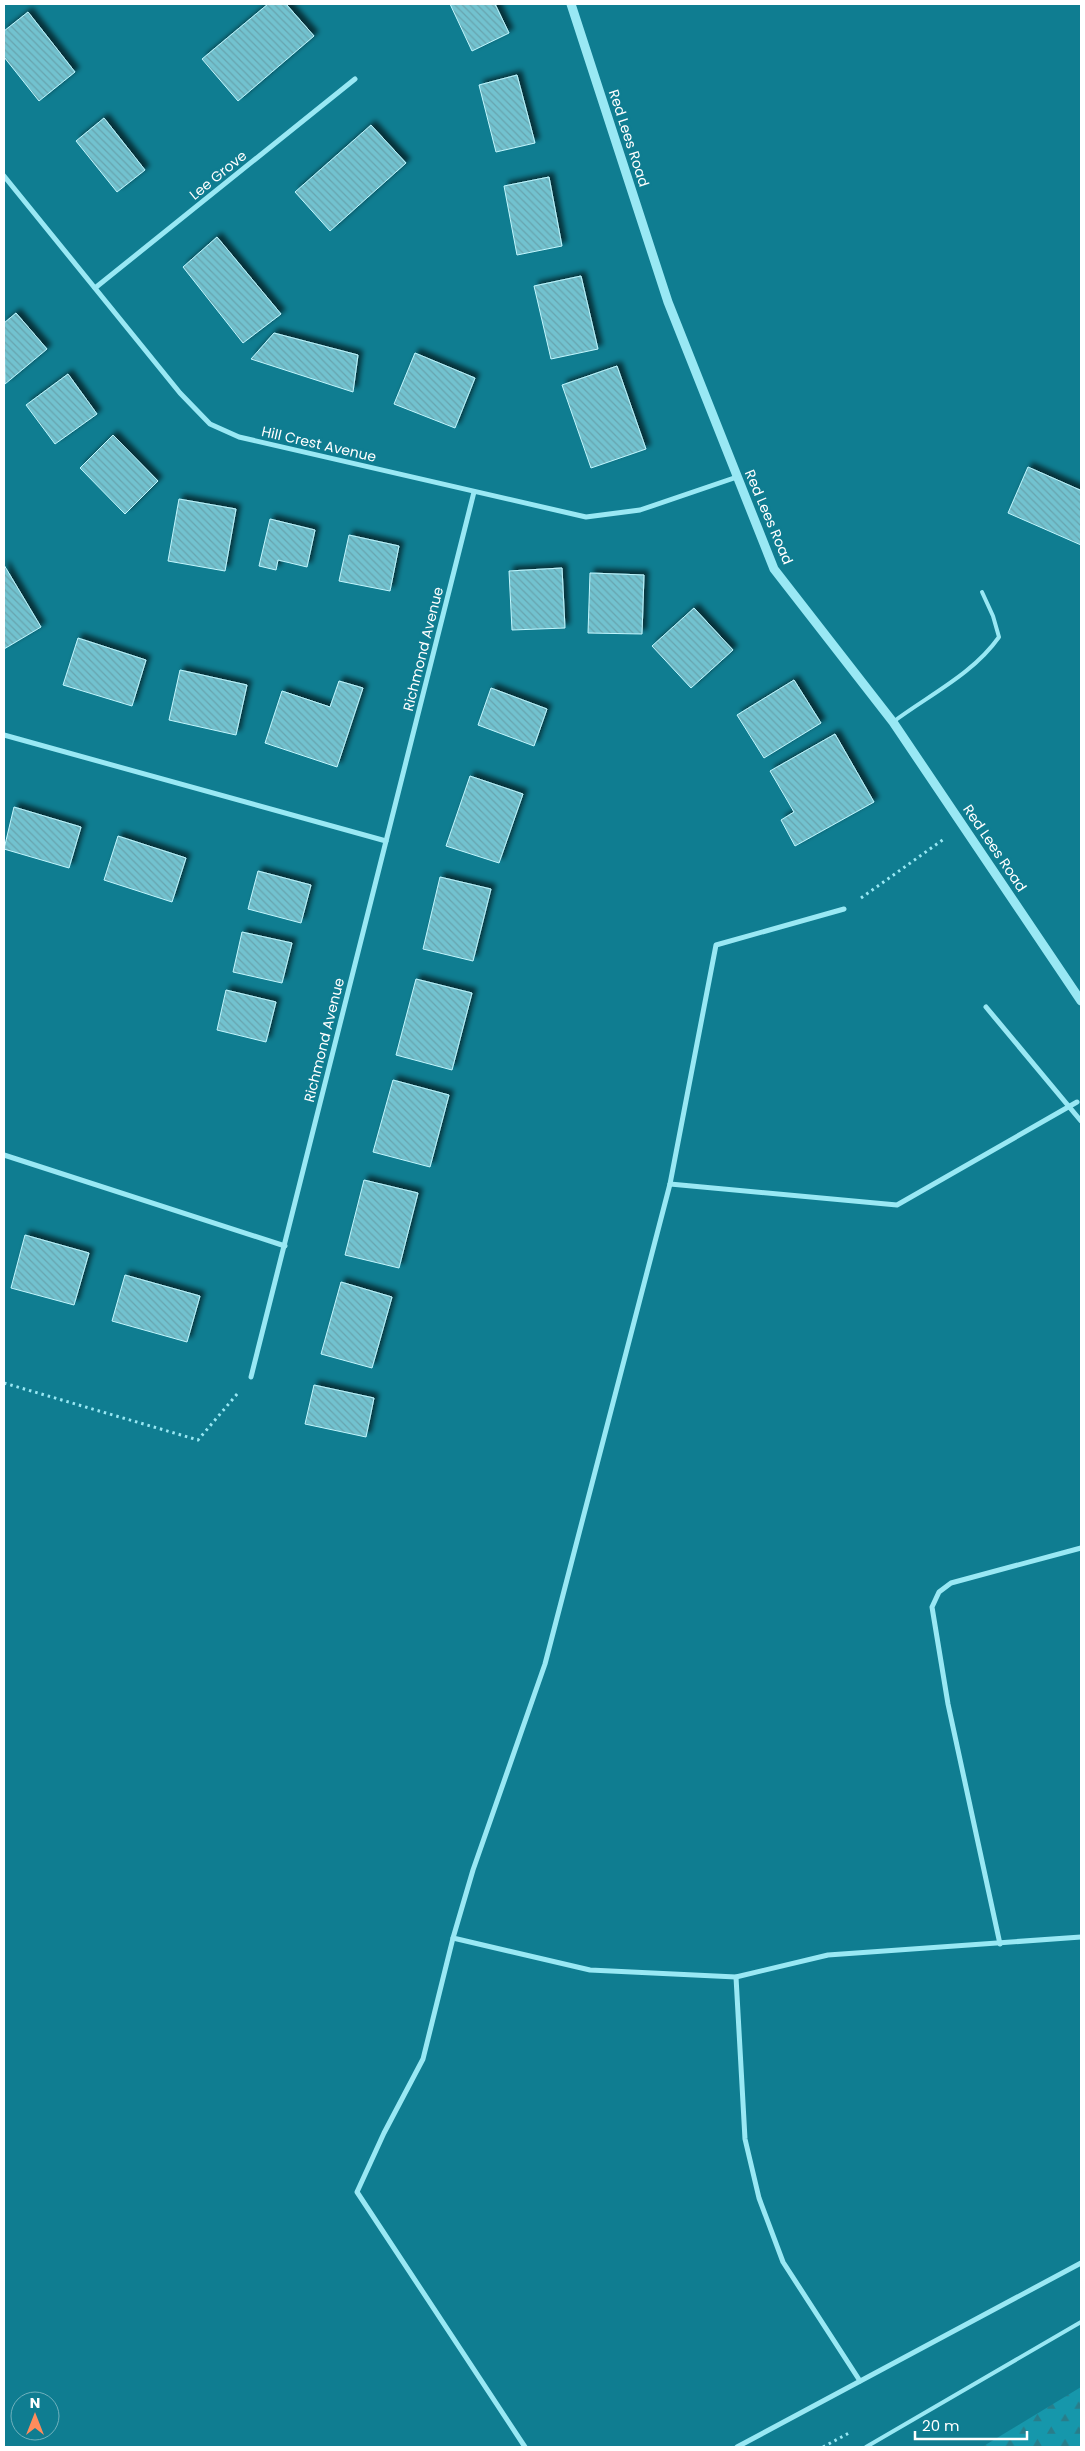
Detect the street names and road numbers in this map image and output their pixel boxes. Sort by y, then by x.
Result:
street label: Red Lees Road [604,87,654,189]
street label: Lee Grove [185,145,251,204]
street label: Hill Crest Avenue [260,421,379,467]
street label: Red Lees Road [740,466,798,568]
street label: Richmond Avenue [398,584,448,713]
street label: Red Lees Road [958,800,1032,896]
street label: Richmond Avenue [299,975,349,1104]

